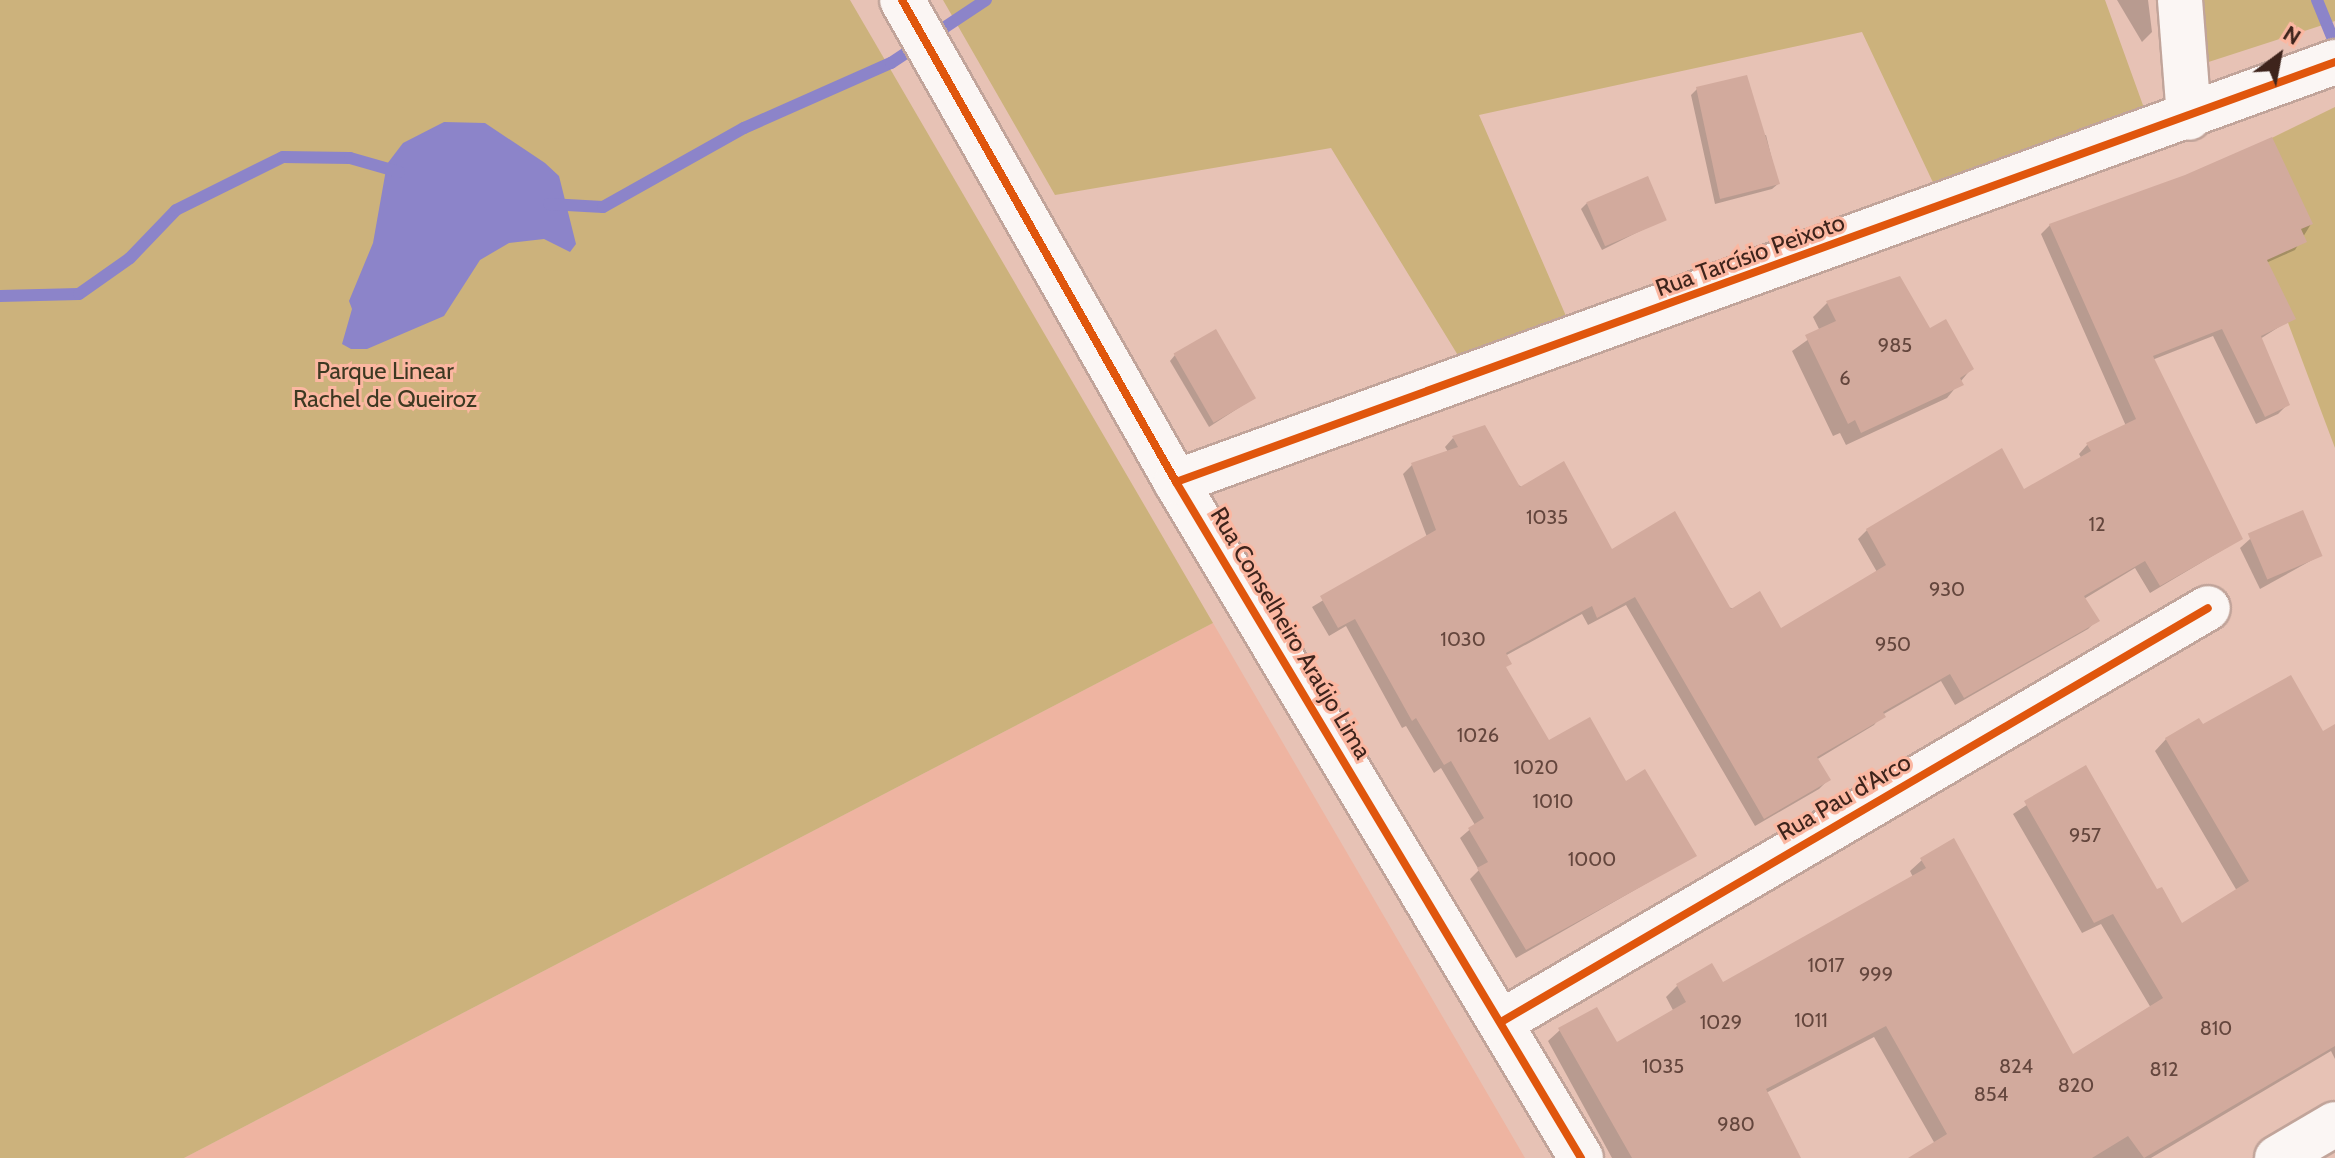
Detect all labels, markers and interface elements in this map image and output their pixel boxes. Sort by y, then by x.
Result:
north arrow [2239,16,2319,96]
text: N [2278,20,2306,51]
street label: Rua Tarcísio Peixoto [1651,207,1849,303]
house number: 985 [1878,333,1912,357]
park label: Parque Linear Rachel de Queiroz [293,357,477,413]
house number: 6 [1839,366,1851,390]
street label: Rua Conselheiro Araújo Lima [1204,502,1378,764]
house number: 1035 [1526,505,1568,529]
house number: 12 [2089,512,2105,536]
house number: 930 [1929,577,1965,601]
house number: 1030 [1440,627,1486,651]
house number: 950 [1875,632,1911,656]
house number: 1026 [1457,723,1499,747]
street label: Rua Pau d'Arco [1772,747,1916,847]
house number: 1020 [1514,755,1558,779]
house number: 1010 [1533,789,1573,813]
house number: 957 [2069,823,2101,847]
house number: 1000 [1568,847,1616,871]
house number: 1017 [1807,953,1845,977]
house number: 999 [1859,962,1893,986]
house number: 1011 [1794,1008,1828,1032]
house number: 1029 [1700,1010,1742,1034]
house number: 810 [2200,1016,2232,1040]
house number: 1035 [1642,1054,1684,1078]
house number: 824 [1999,1054,2033,1078]
house number: 812 [2149,1057,2179,1081]
house number: 820 [2058,1073,2094,1097]
house number: 854 [1974,1082,2008,1106]
house number: 980 [1717,1112,1755,1136]

